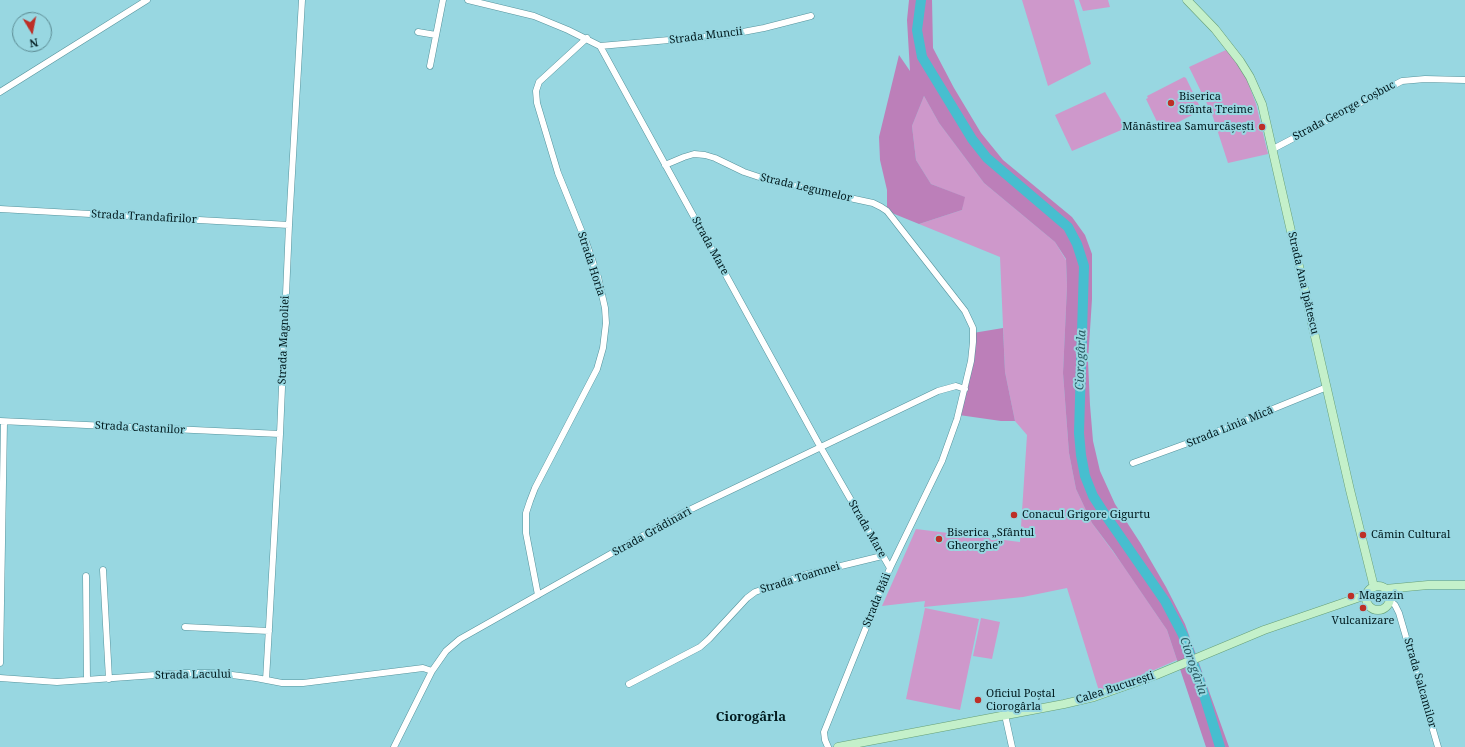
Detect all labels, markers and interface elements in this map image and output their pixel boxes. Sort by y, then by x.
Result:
north arrow [12,12,52,52]
street label: Strada Muncii [669,25,743,47]
text: N [28,35,40,51]
street label: Strada George Coșbuc [1291,78,1397,144]
place label: Biserica Sfânta Treime [1179,90,1253,116]
marker: Biserica Sfânta Treime [1166,98,1176,108]
place label: Mănăstirea Samurcășești [1122,120,1254,134]
marker: Mănăstirea Samurcășești [1257,122,1267,132]
street label: Strada Legumelor [759,171,853,205]
street label: Strada Trandafirilor [91,208,197,226]
street label: Strada Mare [689,215,731,277]
street label: Strada Horia [574,230,608,298]
street label: Strada Ana Ipătescu [1285,230,1321,336]
street label: Strada Magnoliei [276,295,292,385]
water label: Ciorogârla [1073,330,1089,390]
street label: Strada Linia Mică [1185,404,1275,450]
street label: Strada Castanilor [95,419,185,437]
street label: Strada Mare [845,498,889,560]
street label: Strada Grădinari [610,505,694,559]
place label: Conacul Grigore Gigurtu [1022,508,1150,522]
marker: Conacul Grigore Gigurtu [1009,510,1019,520]
place label: Biserica „Sfântul Gheorghe” [947,526,1034,552]
place label: Cămin Cultural [1371,528,1450,542]
marker: Cămin Cultural [1358,530,1368,540]
marker: Biserica „Sfântul Gheorghe” [934,534,944,544]
street label: Strada Toamnei [759,560,841,596]
street label: Strada Băii [860,571,894,629]
place label: Magazin [1359,589,1404,603]
marker: Magazin [1346,591,1356,601]
marker: Vulcanizare [1358,603,1368,613]
place label: Vulcanizare [1332,614,1394,628]
water label: Ciorogârla [1176,635,1210,697]
street label: Strada Salcamilor [1401,637,1439,729]
street label: Strada Lacului [155,668,231,682]
street label: Calea București [1074,669,1156,707]
place label: Oficiul Poștal Ciorogârla [986,687,1055,713]
marker: Oficiul Poștal Ciorogârla [973,695,983,705]
district label: Ciorogârla [716,709,786,725]

